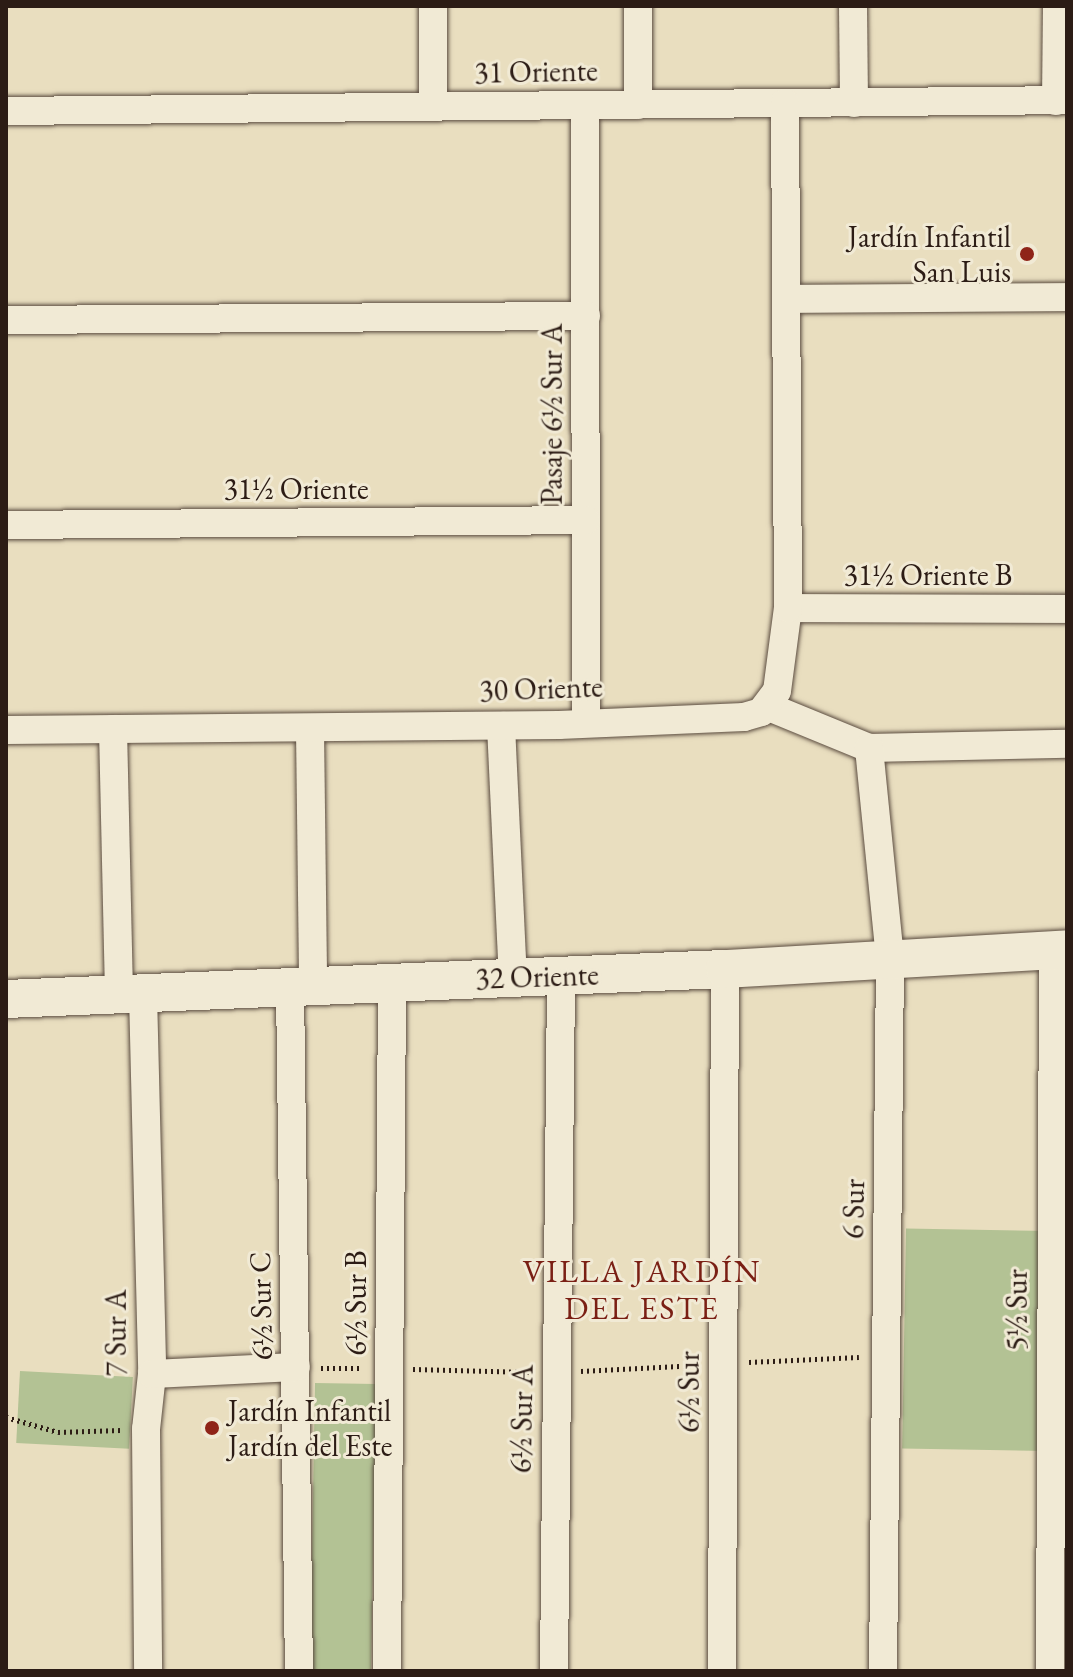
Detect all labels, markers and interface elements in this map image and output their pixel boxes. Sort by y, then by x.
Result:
street label: 31 Oriente [474,53,598,91]
place label: Jardín Infantil San Luis [848,219,1011,290]
marker: Jardín Infantil San Luis [1018,245,1036,263]
street label: Pasaje 6½ Sur A [534,323,570,505]
street label: 31½ Oriente [223,471,369,507]
street label: 31½ Oriente B [844,557,1012,593]
street label: 30 Oriente [479,669,603,709]
street label: 32 Oriente [475,957,599,997]
street label: 6 Sur [835,1179,873,1239]
street label: 6½ Sur B [338,1250,374,1356]
street label: 6½ Sur C [242,1251,280,1361]
district label: VILLA JARDÍN DEL ESTE [523,1253,761,1328]
street label: 5½ Sur [999,1269,1035,1351]
street label: 7 Sur A [98,1290,134,1376]
street label: 6½ Sur [671,1351,707,1433]
street label: 6½ Sur A [503,1364,541,1474]
place label: Jardín Infantil Jardín del Este [228,1393,392,1464]
marker: Jardín Infantil Jardín del Este [203,1419,221,1437]

